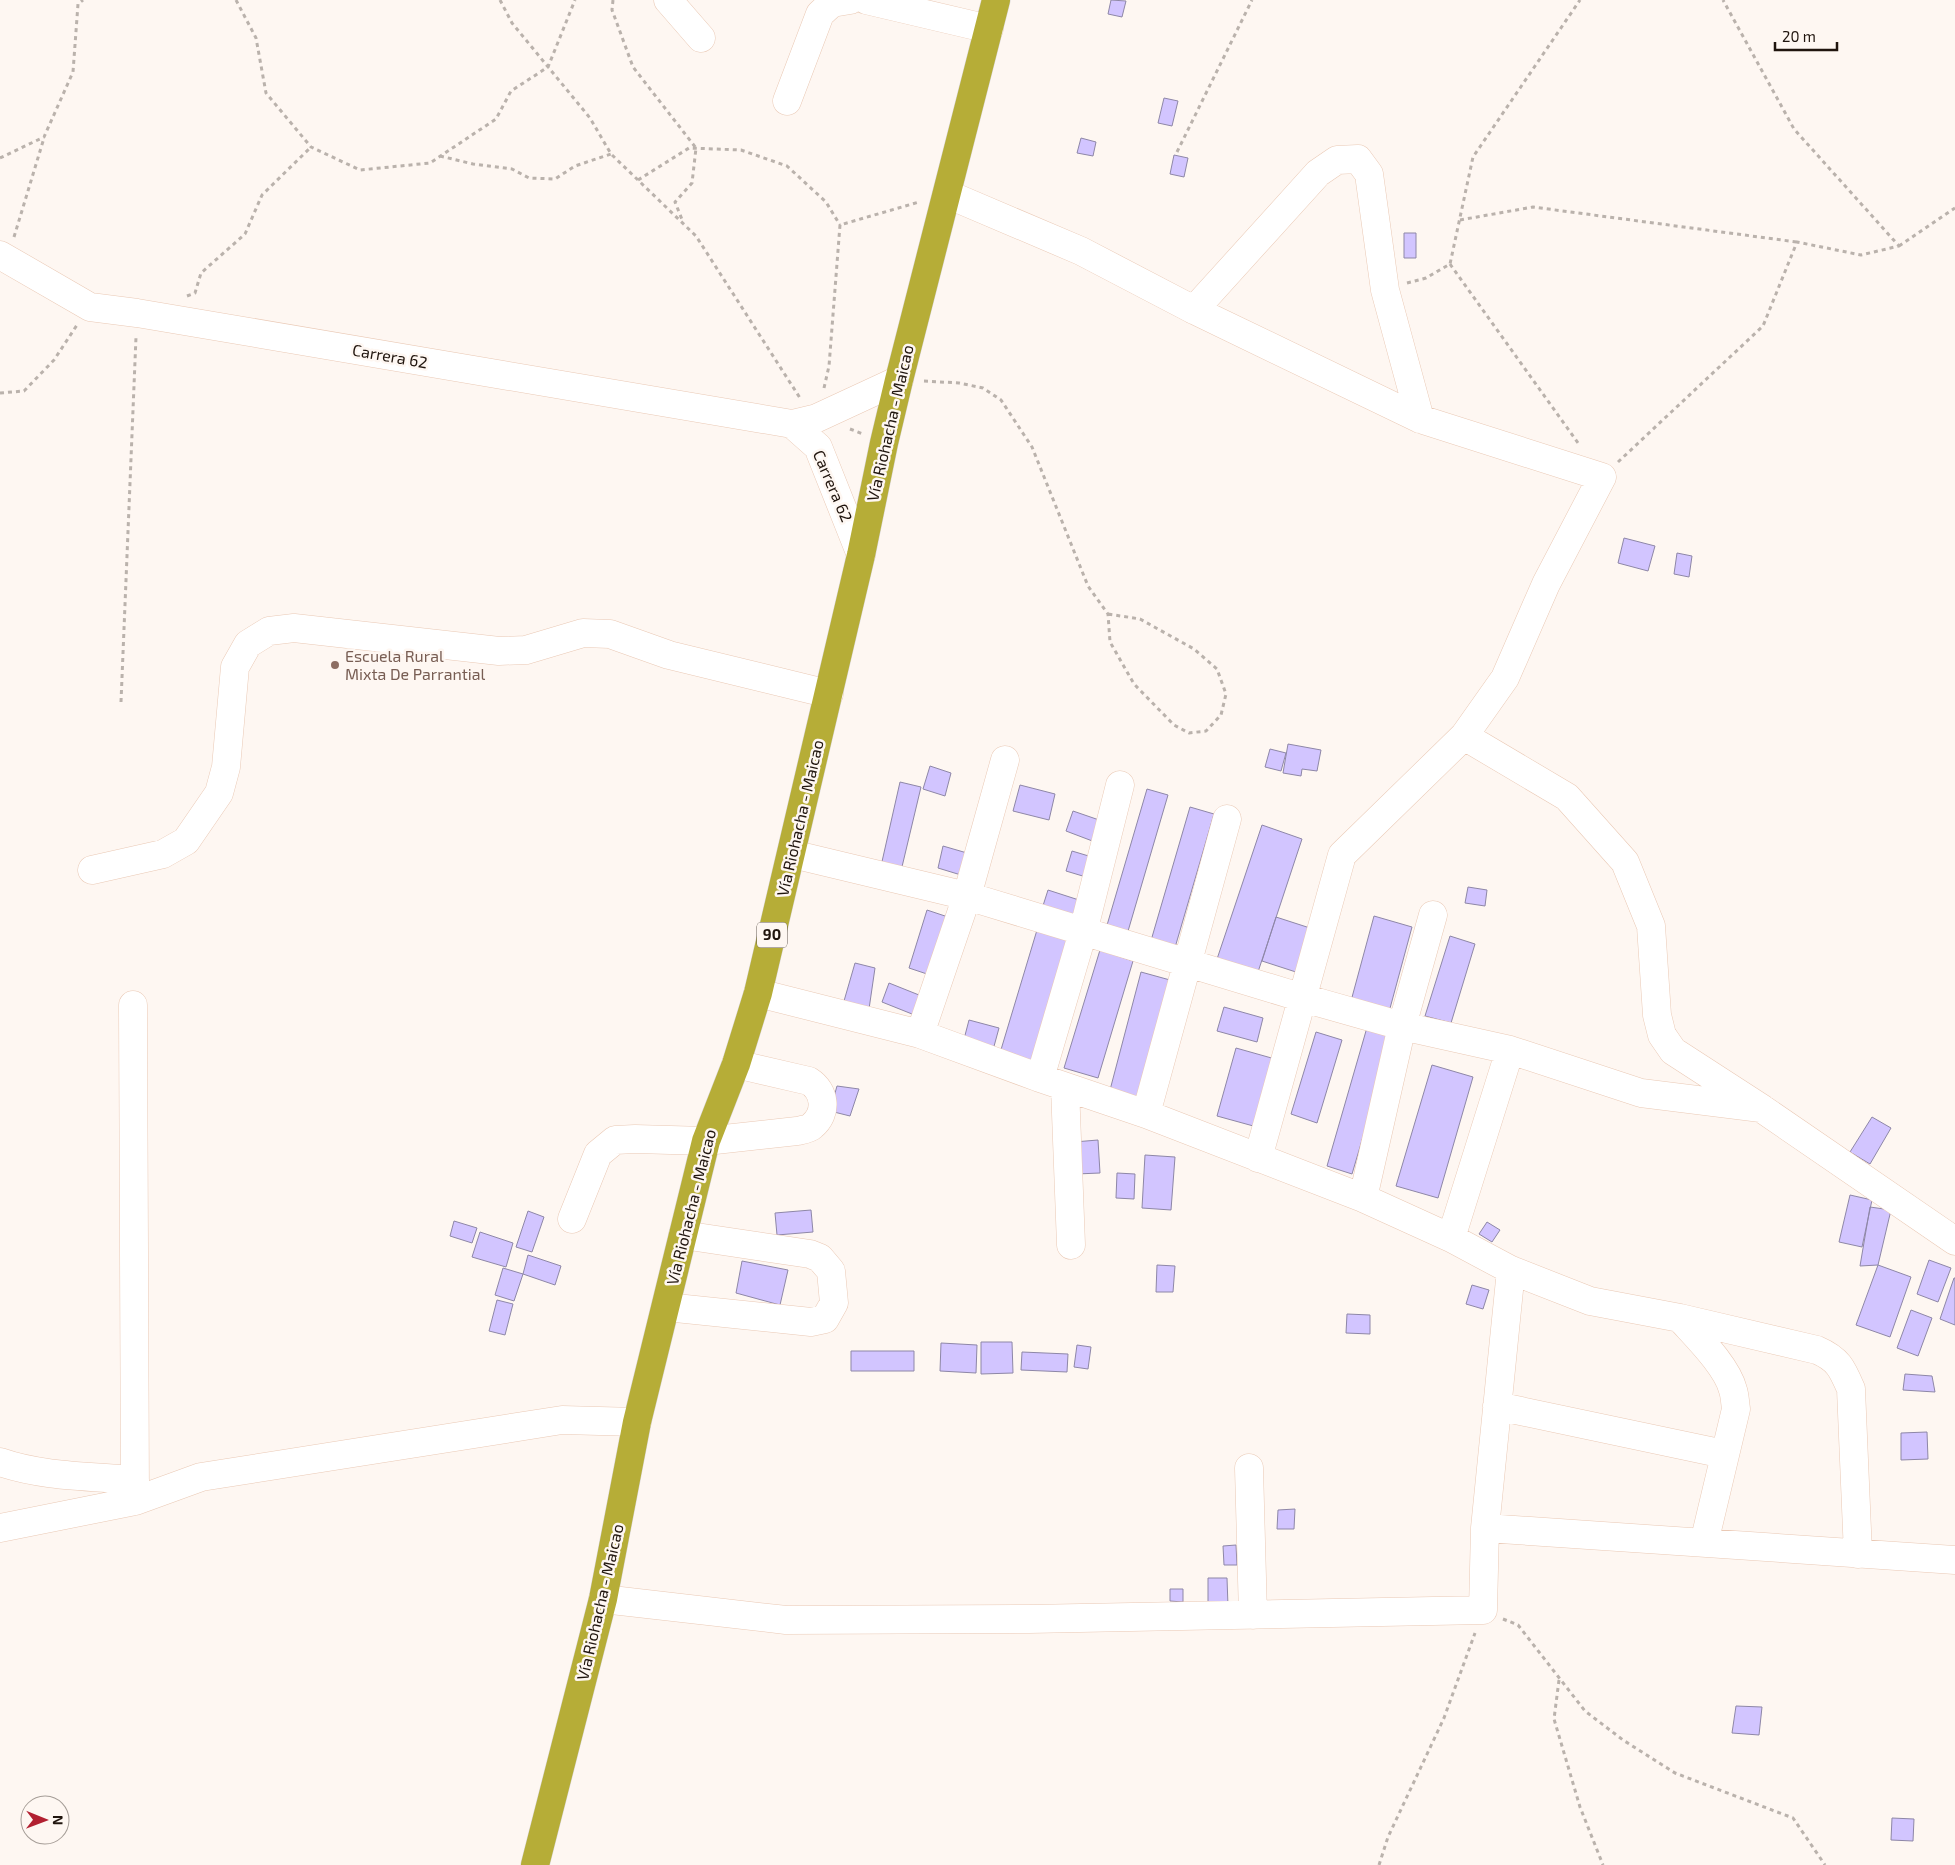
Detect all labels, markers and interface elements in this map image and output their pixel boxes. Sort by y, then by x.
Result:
scale bar [1775,20,1838,52]
text: 20 m [1782,27,1816,45]
street label: Carrera 62 [351,340,429,371]
street label: Vía Riohacha - Maicao [862,343,917,503]
street label: Carrera 62 [810,447,857,525]
place label: Escuela Rural Mixta De Parrantial [345,646,486,683]
marker: Escuela Rural Mixta De Parrantial [329,659,341,671]
street label: Vía Riohacha - Maicao [772,738,827,898]
road number: 90 [757,922,787,948]
street label: Vía Riohacha - Maicao [662,1127,719,1287]
street label: Vía Riohacha - Maicao [572,1522,627,1682]
north arrow [20,1795,70,1845]
text: N [50,1815,67,1825]

